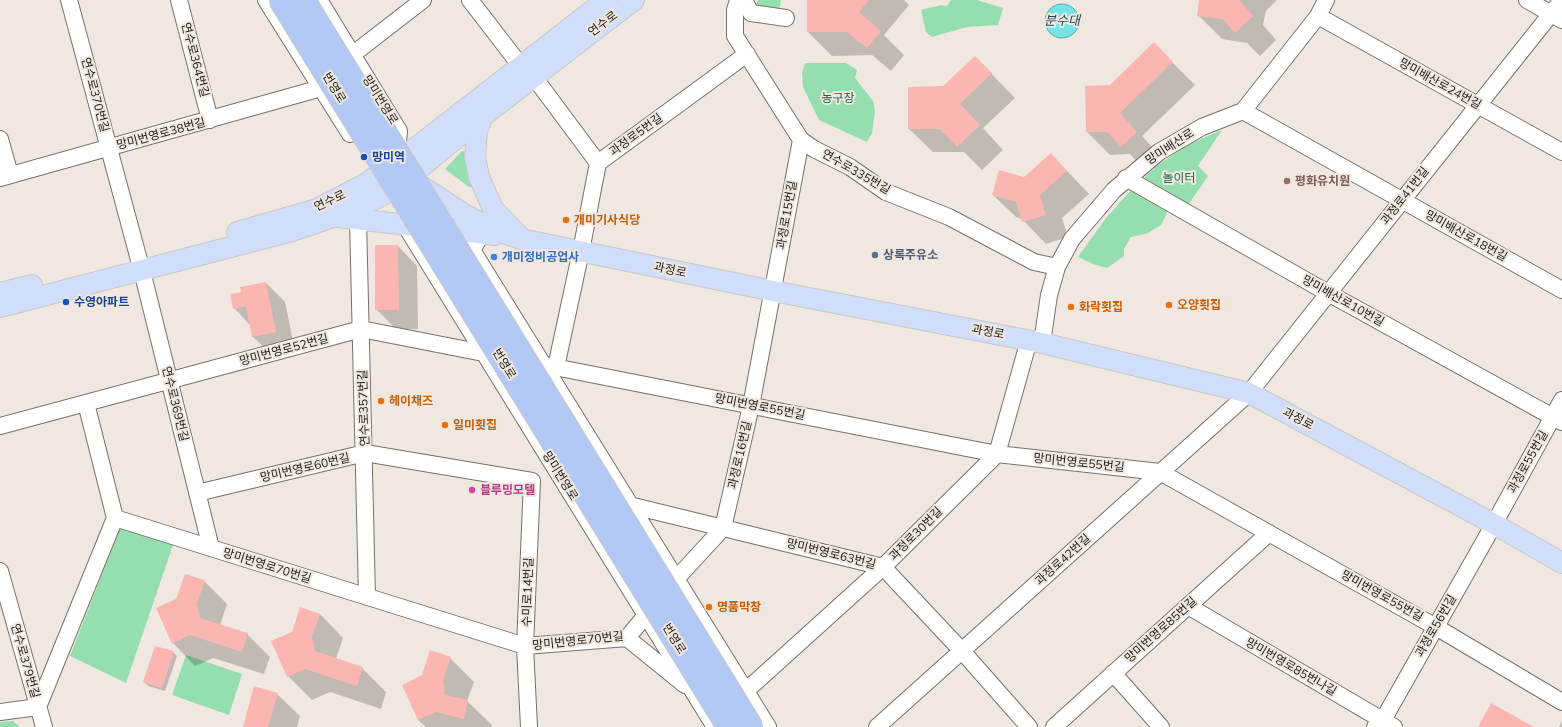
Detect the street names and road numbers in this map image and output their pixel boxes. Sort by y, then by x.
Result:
street label: 연수로 [585,8,621,40]
street label: 연수로364번길 [178,21,212,99]
street label: 망미배산로24번길 [1396,55,1484,113]
street label: 연수로370번길 [78,56,112,134]
street label: 번영로 [319,70,349,106]
street label: 망미번영로 [359,73,401,127]
street label: 과정로5번길 [607,111,665,159]
street label: 망미번영로38번길 [115,115,207,153]
street label: 망미배산로 [1143,126,1197,168]
street label: 연수로335번길 [819,147,893,197]
street label: 과정로41번길 [1378,164,1432,228]
street label: 과정로15번길 [774,179,800,251]
street label: 연수로 [312,187,348,215]
street label: 망미배산로18번길 [1422,207,1510,265]
street label: 과정로 [652,260,688,280]
street label: 망미배산로10번길 [1299,272,1387,330]
street label: 과정로 [970,322,1006,342]
street label: 망미번영로52번길 [238,331,330,369]
street label: 번영로 [489,346,519,382]
street label: 연수로369번길 [159,365,191,443]
street label: 연수로357번길 [355,369,373,447]
street label: 망미번영로55번길 [714,391,806,423]
street label: 과정로 [1280,405,1316,433]
street label: 과정로16번길 [725,419,755,491]
street label: 과정로55번길 [1505,428,1551,496]
street label: 망미번영로 [539,449,581,503]
street label: 망미번영로60번길 [259,451,351,485]
street label: 망미번영로55번길 [1033,451,1125,475]
street label: 과정로30번길 [886,504,946,564]
street label: 과정로42번길 [1032,531,1094,589]
street label: 망미번영로63번길 [785,536,877,572]
street label: 망미번영로70번길 [221,546,313,586]
street label: 수미로14번길 [520,557,536,627]
street label: 망미번영로55번길 [1338,567,1426,625]
street label: 과정로56번길 [1412,592,1460,660]
street label: 망미번영로85번길 [1122,594,1200,666]
street label: 번영로 [659,621,689,657]
street label: 연수로379번길 [7,622,43,700]
street label: 망미번영로70번길 [532,629,624,653]
street label: 망미번영로85번나길 [1243,635,1339,699]

